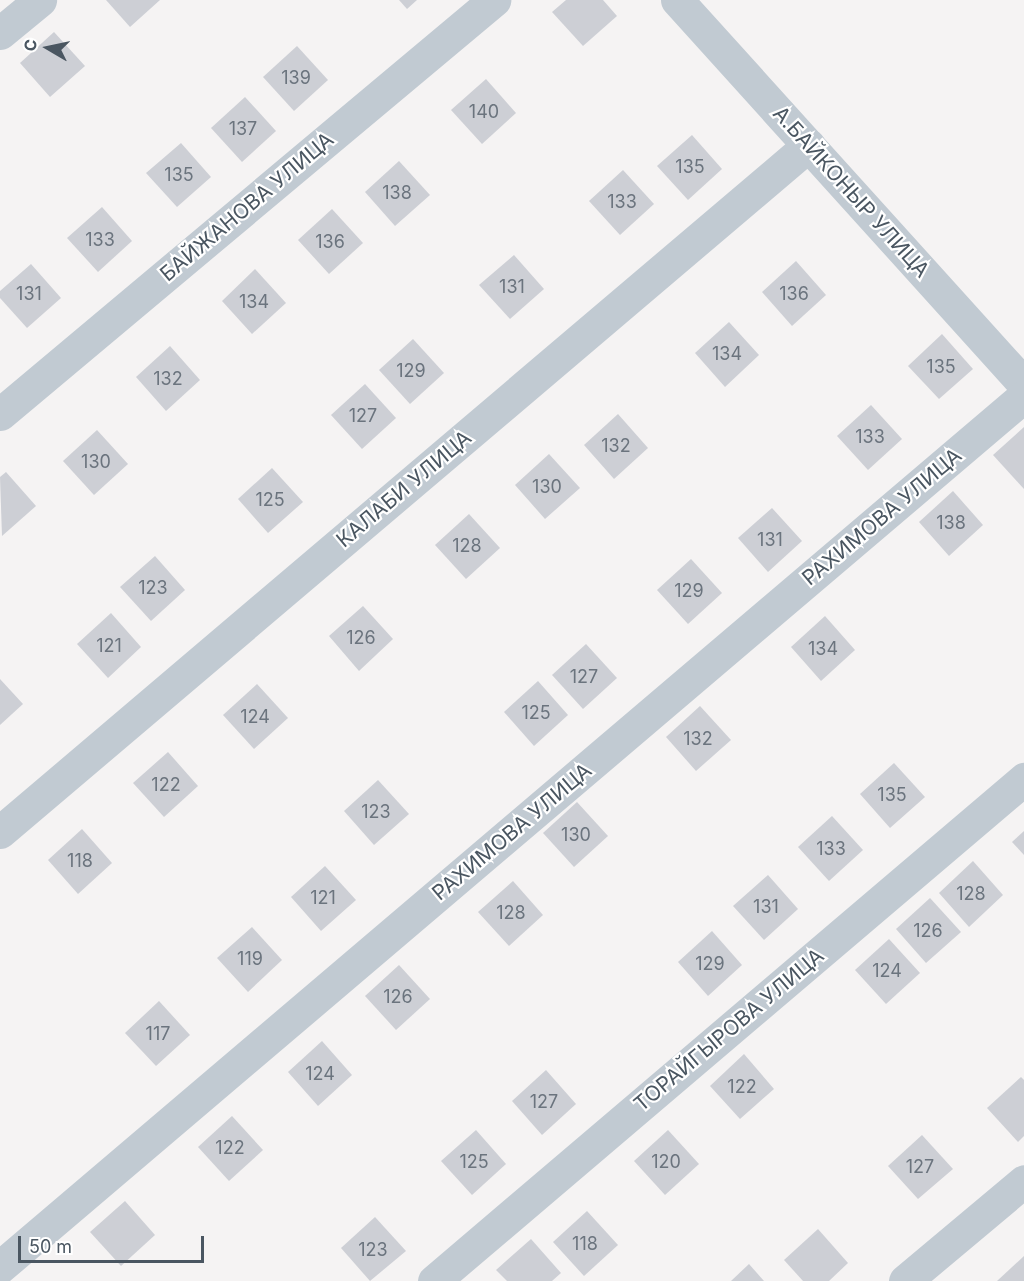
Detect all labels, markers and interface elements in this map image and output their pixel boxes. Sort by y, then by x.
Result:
north arrow [18,18,78,78]
text: С [19,38,41,53]
house number: 139 [281,67,311,89]
house number: 140 [469,101,499,123]
street label: А.БАЙКОНЫР УЛИЦА [767,101,935,283]
house number: 137 [229,118,257,140]
street label: БАЙЖАНОВА УЛИЦА [155,127,339,287]
house number: 135 [675,156,705,178]
house number: 135 [164,164,194,186]
house number: 138 [382,182,412,204]
house number: 133 [607,191,637,213]
house number: 133 [85,229,115,251]
house number: 136 [315,231,345,253]
house number: 131 [499,276,525,298]
house number: 131 [16,283,42,305]
house number: 136 [779,283,809,305]
house number: 134 [239,291,269,313]
house number: 134 [712,343,742,365]
house number: 135 [926,356,956,378]
house number: 129 [396,360,426,382]
house number: 132 [153,368,183,390]
house number: 127 [349,405,377,427]
street label: КАЛАБИ УЛИЦА [331,425,477,553]
house number: 133 [855,426,885,448]
house number: 132 [601,435,631,457]
street label: РАХИМОВА УЛИЦА [797,443,967,591]
house number: 130 [81,451,111,473]
house number: 130 [532,476,562,498]
house number: 125 [255,489,285,511]
house number: 138 [936,512,966,534]
house number: 131 [757,529,783,551]
house number: 128 [452,535,482,557]
house number: 123 [138,577,168,599]
house number: 129 [674,580,704,602]
house number: 126 [346,627,376,649]
house number: 121 [96,635,122,657]
house number: 134 [808,638,838,660]
house number: 127 [570,666,598,688]
house number: 125 [521,702,551,724]
house number: 124 [240,706,270,728]
house number: 132 [683,728,713,750]
street label: РАХИМОВА УЛИЦА [427,758,597,906]
house number: 122 [151,774,181,796]
house number: 135 [877,784,907,806]
house number: 123 [361,801,391,823]
house number: 130 [561,824,591,846]
house number: 133 [816,838,846,860]
house number: 118 [67,850,93,872]
house number: 128 [956,883,986,905]
house number: 121 [310,887,336,909]
house number: 131 [753,896,779,918]
house number: 128 [496,902,526,924]
house number: 126 [913,920,943,942]
street label: ТОРАЙГЫРОВА УЛИЦА [629,943,829,1117]
house number: 119 [237,948,263,970]
house number: 129 [695,953,725,975]
house number: 124 [872,960,902,982]
house number: 126 [383,986,413,1008]
house number: 117 [146,1023,170,1045]
house number: 124 [305,1063,335,1085]
house number: 122 [727,1076,757,1098]
house number: 127 [530,1091,558,1113]
house number: 122 [215,1137,245,1159]
house number: 125 [459,1151,489,1173]
house number: 120 [651,1151,681,1173]
house number: 127 [906,1156,934,1178]
scale bar [21,1224,207,1262]
house number: 118 [572,1233,598,1255]
text: 50 m [29,1236,72,1257]
house number: 123 [358,1239,388,1261]

